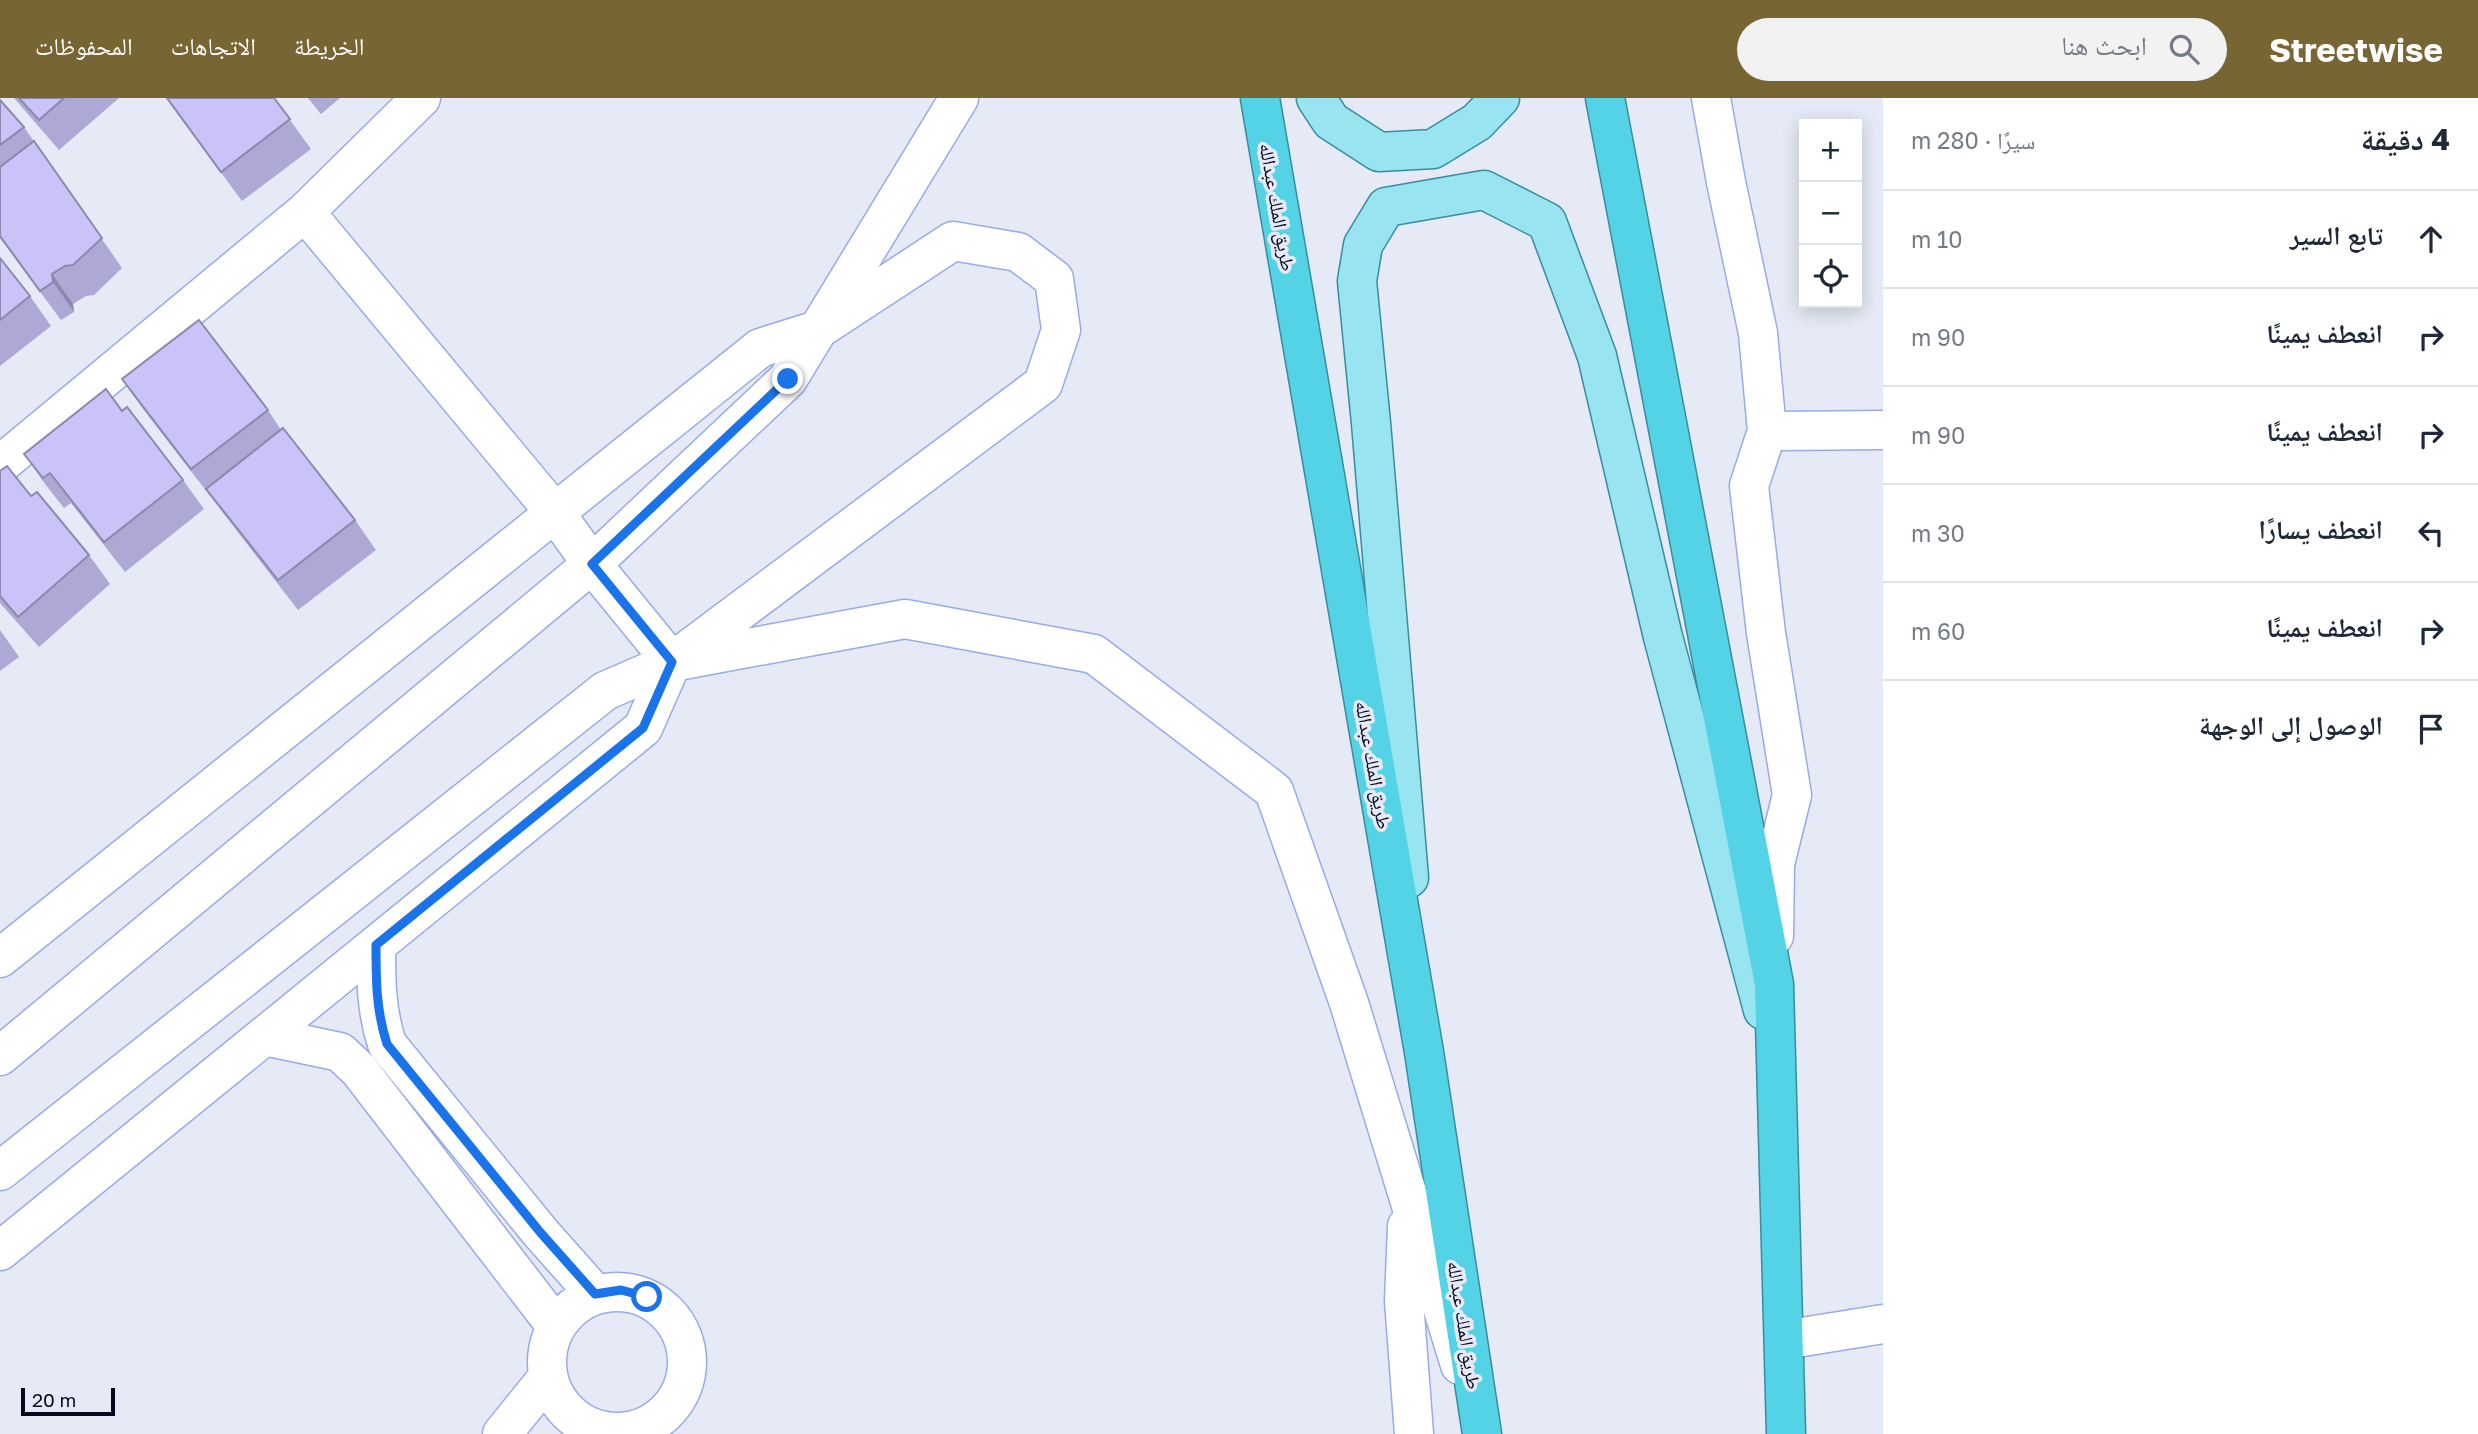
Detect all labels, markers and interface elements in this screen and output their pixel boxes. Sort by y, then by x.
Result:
search box [1737,18,2227,81]
text: ابحث هنا [2061,30,2147,61]
icon: search [2165,30,2203,68]
text: Streetwise [2269,30,2443,69]
text: المحفوظات [35,31,133,60]
text: الاتجاهات [171,31,256,60]
text: الخريطة [294,31,365,60]
map controls [1799,119,1862,308]
button: + [1799,119,1862,182]
text: 4 دقيقة [2361,121,2450,157]
text: سيرًا · 280 m [1911,126,2035,154]
street label: طريق الملك عبدالله [1254,141,1301,273]
button: − [1799,182,1862,245]
text: تابع السير [2290,220,2383,251]
icon: ahead [2412,220,2450,258]
text: 10 m [1911,225,1963,253]
button: locate [1799,245,1862,308]
text: انعطف يمينًا [2266,318,2383,349]
icon: right [2412,318,2450,356]
text: 90 m [1911,323,1965,351]
route end [772,363,803,394]
text: انعطف يمينًا [2266,416,2383,447]
icon: right [2412,416,2450,454]
text: 90 m [1911,421,1965,449]
text: انعطف يسارًا [2259,514,2383,545]
icon: left [2412,514,2450,552]
text: 30 m [1911,519,1965,547]
text: انعطف يمينًا [2266,612,2383,643]
icon: right [2412,612,2450,650]
text: 60 m [1911,617,1965,645]
street label: طريق الملك عبدالله [1350,699,1397,831]
text: الوصول إلى الوجهة [2199,710,2383,741]
icon: arrive [2412,710,2450,748]
street label: طريق الملك عبدالله [1443,1259,1486,1391]
route start [631,1281,662,1312]
scale bar [21,1385,116,1417]
text: 20 m [32,1388,76,1411]

